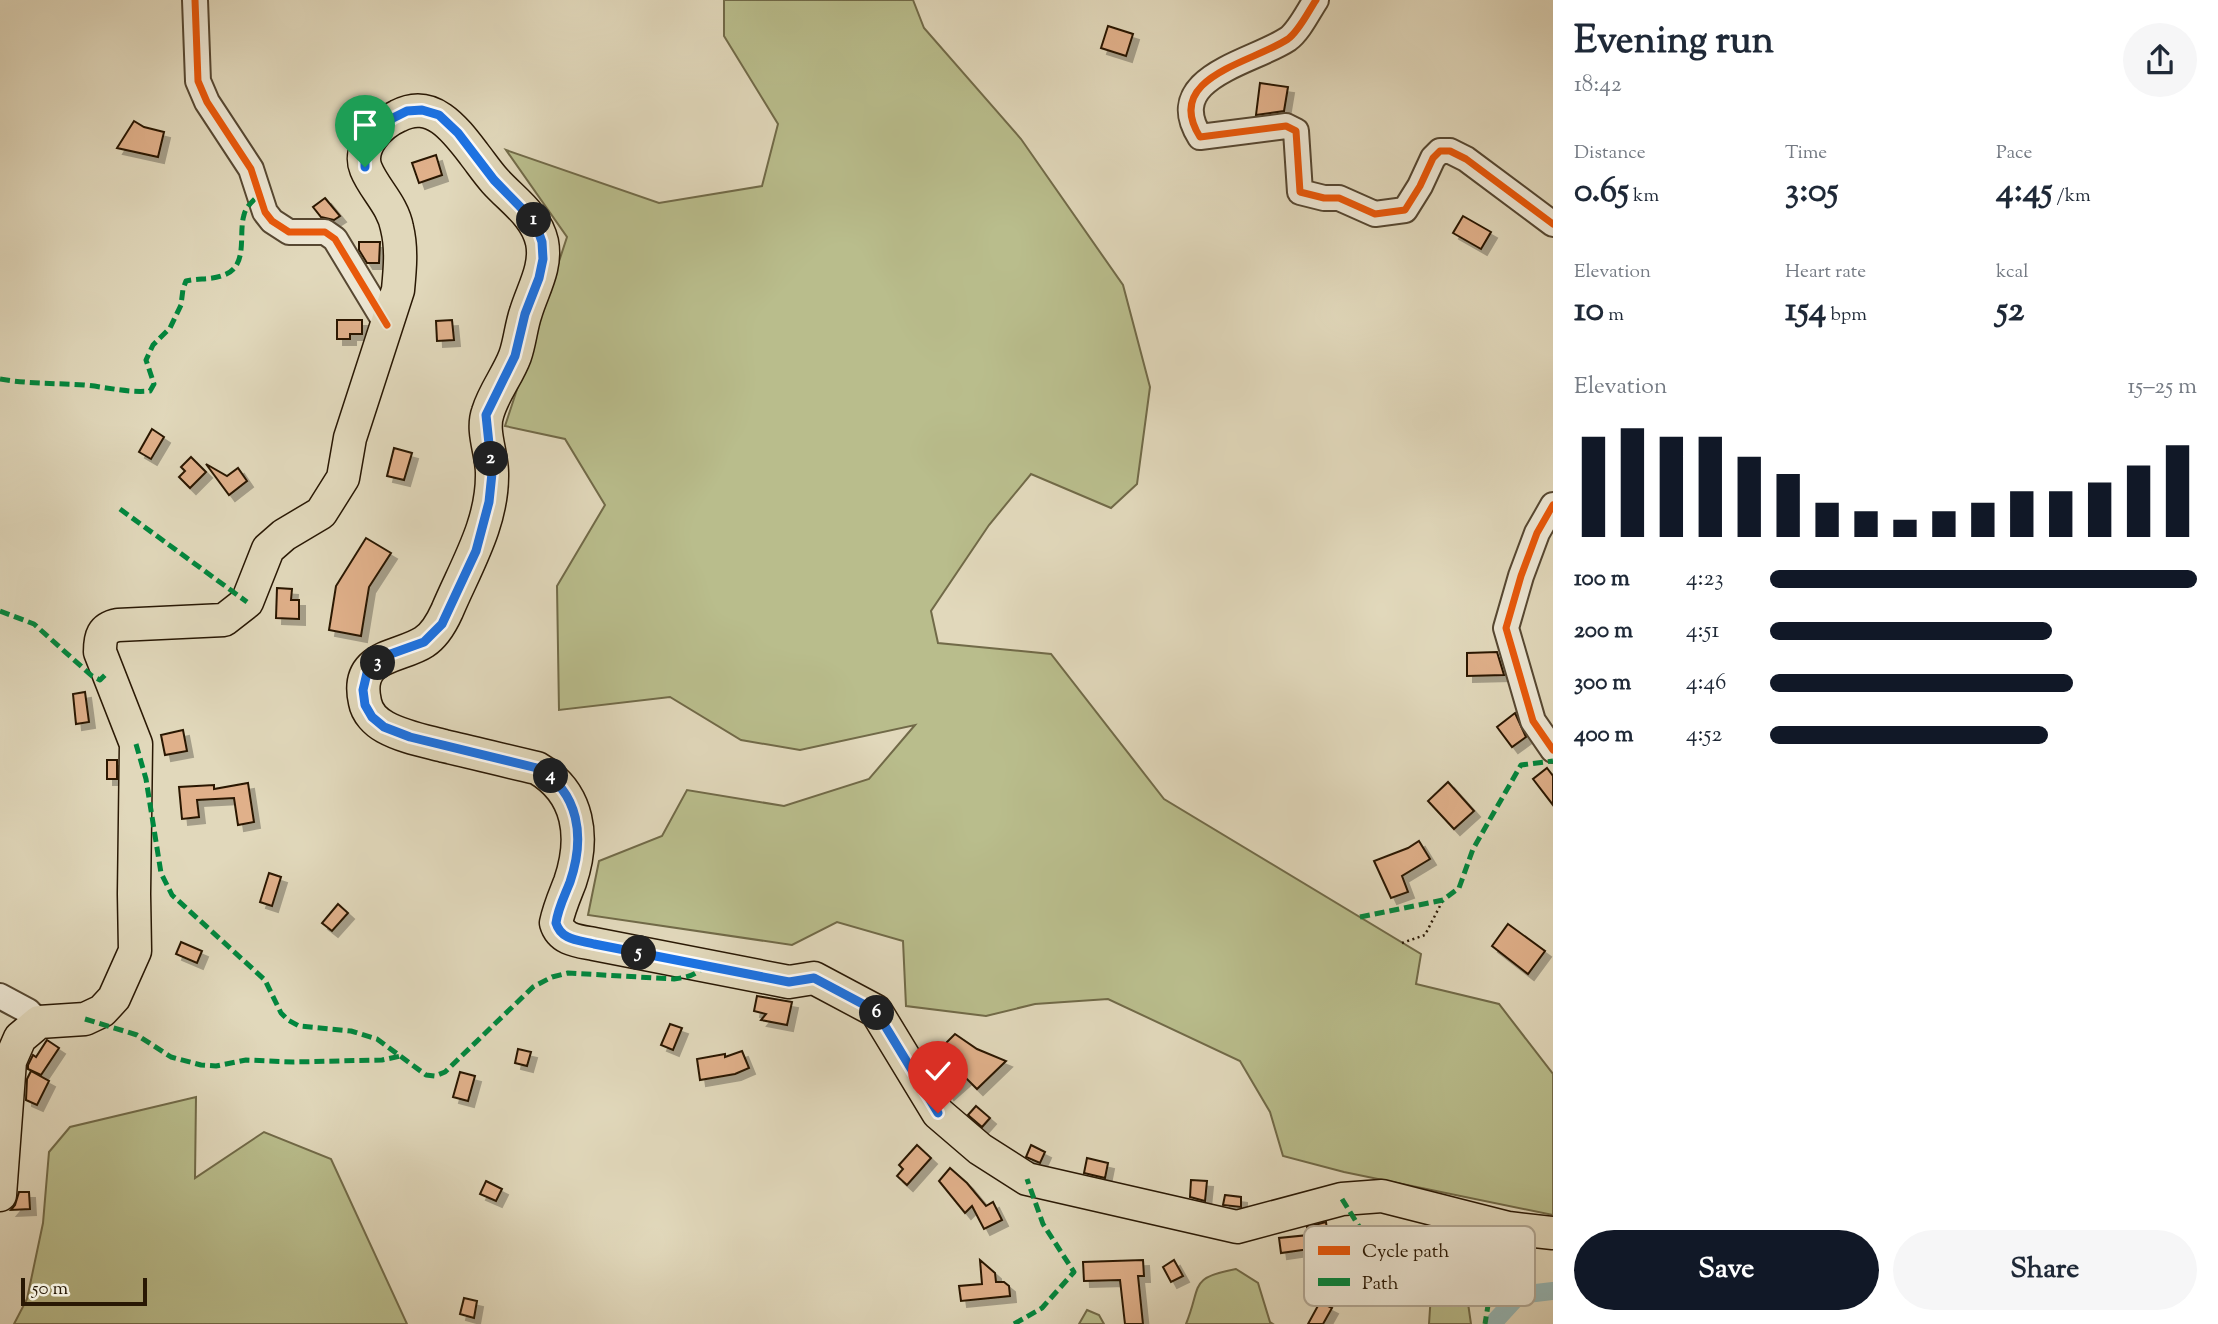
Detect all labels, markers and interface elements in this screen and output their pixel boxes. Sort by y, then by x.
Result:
text: Evening run [1574,16,1774,70]
button: share [2123,23,2197,97]
text: 18:42 [1574,69,1622,102]
pin [335,95,395,167]
icon: arrive [346,106,384,144]
text: Distance [1574,140,1646,167]
text: Time [1785,140,1827,167]
text: Pace [1996,140,2032,167]
text: 0.65 [1574,167,1629,218]
text: 3:05 [1785,167,1838,218]
text: 4:45 [1996,167,2052,218]
text: km [1629,183,1659,210]
text: /km [2052,183,2091,210]
pin: 1 [516,202,552,238]
text: 1 [530,206,537,233]
text: Elevation [1574,259,1651,286]
text: Heart rate [1785,259,1866,286]
text: kcal [1996,259,2029,286]
text: 10 [1574,286,1604,337]
text: 154 [1785,286,1827,337]
text: 52 [1996,286,2024,337]
text: m [1604,302,1624,329]
text: bpm [1827,302,1867,329]
text: Elevation [1574,371,1667,404]
text: 15–25 m [2127,371,2197,404]
pin: 2 [474,442,508,476]
text: 2 [486,445,495,472]
text: 100 m [1574,563,1630,596]
text: 4:23 [1686,563,1724,596]
text: 200 m [1574,615,1633,648]
text: 4:51 [1686,615,1719,648]
pin: 3 [360,646,396,680]
text: 3 [374,649,381,676]
text: 300 m [1574,667,1631,700]
text: 4:46 [1686,667,1726,700]
text: 400 m [1574,719,1634,752]
text: 4:52 [1686,719,1722,752]
pin: 4 [534,758,568,794]
text: 4 [546,762,555,789]
pin: 5 [622,936,656,970]
text: 5 [635,939,642,966]
pin: 6 [860,996,894,1030]
text: 6 [872,999,881,1026]
pin [908,1041,968,1113]
icon: check [919,1052,957,1090]
legend [1304,1226,1535,1306]
button: Save [1574,1230,1879,1310]
button: Share [1893,1230,2197,1310]
text: Cycle path [1362,1239,1449,1266]
text: Path [1362,1271,1399,1298]
scale bar [21,1275,147,1307]
text: 50 m [32,1276,68,1303]

